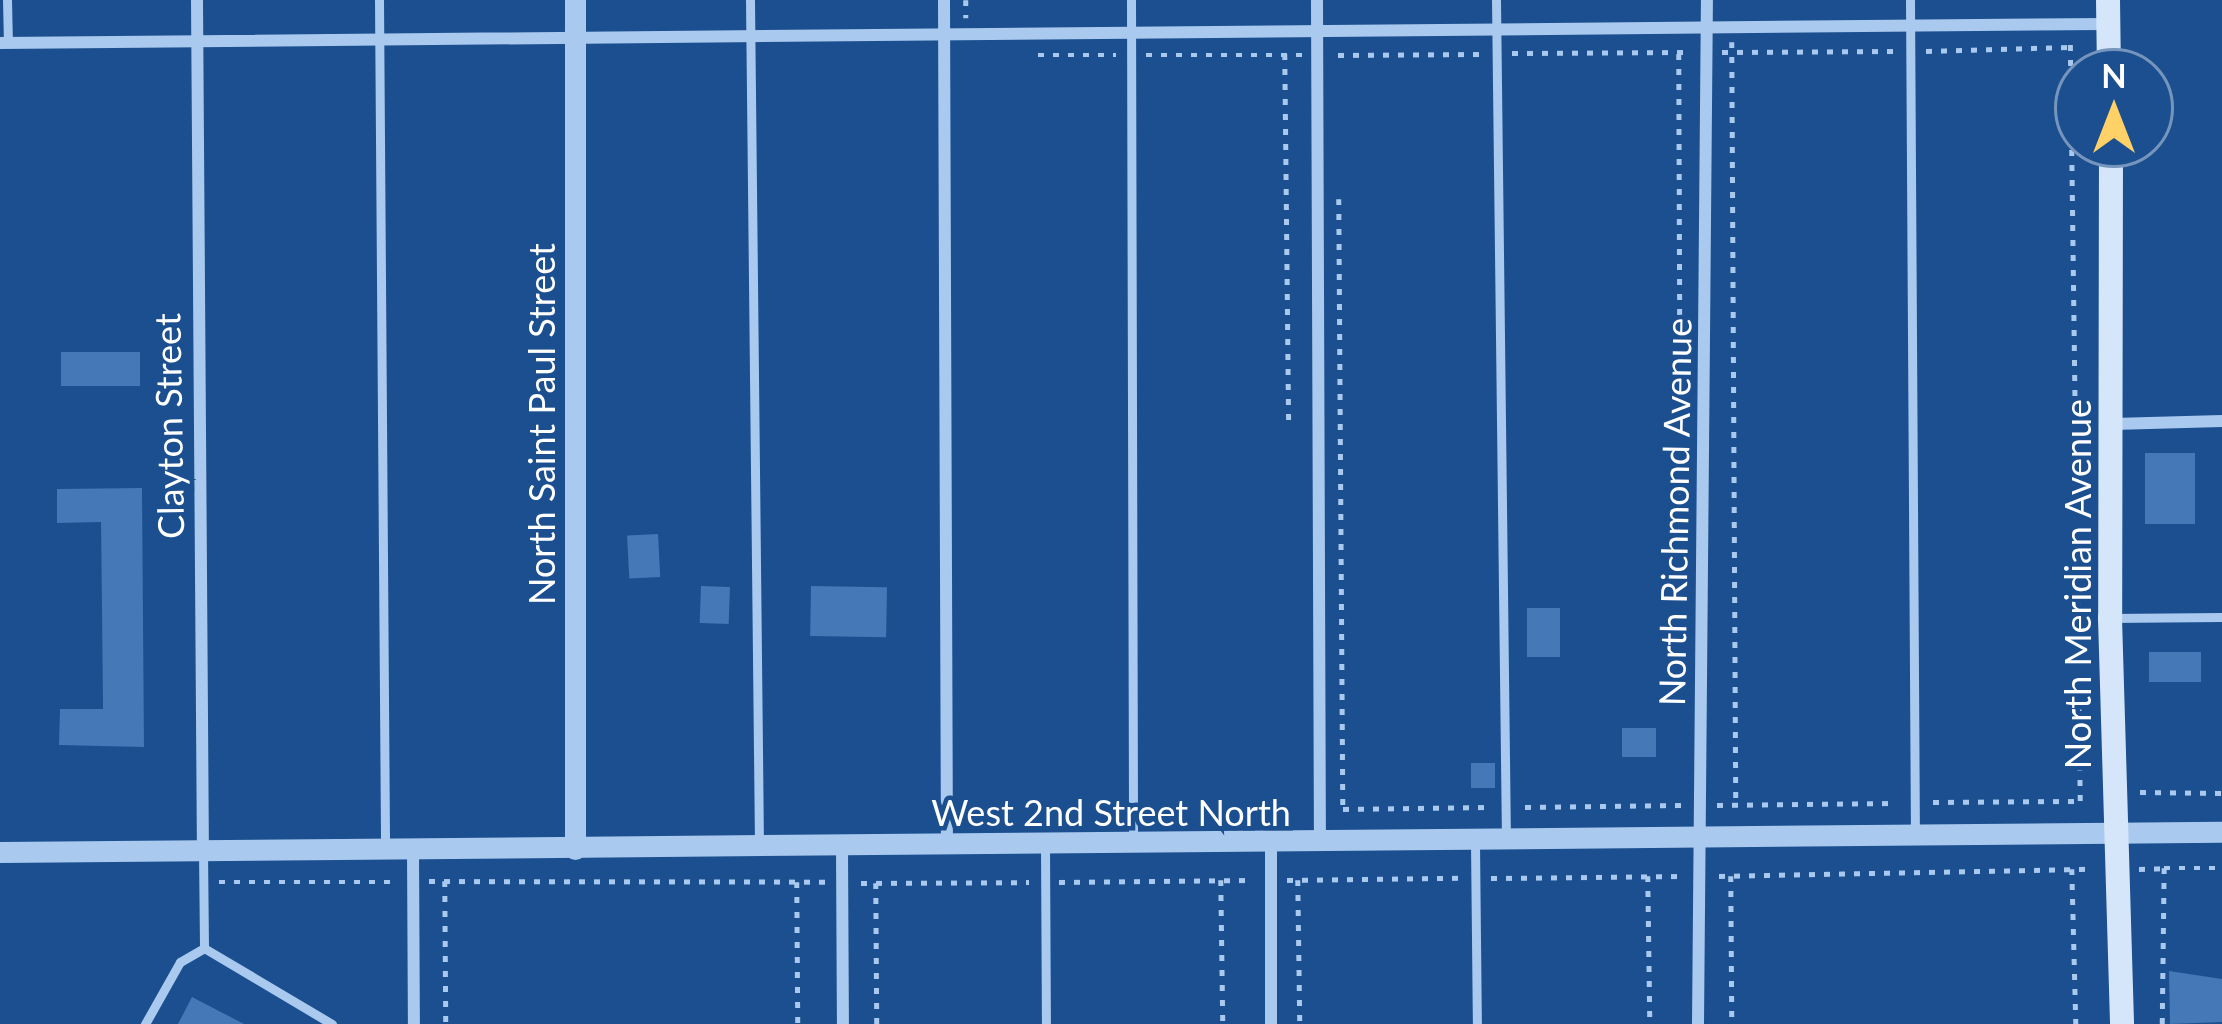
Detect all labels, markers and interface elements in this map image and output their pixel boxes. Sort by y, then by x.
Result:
north arrow [2054,48,2174,168]
text: N [2101,55,2127,95]
street label: North Saint Paul Street [520,243,564,605]
street label: Clayton Street [145,313,193,539]
street label: North Richmond Avenue [1650,317,1700,707]
street label: North Meridian Avenue [2056,398,2100,770]
street label: West 2nd Street North [931,791,1291,835]

